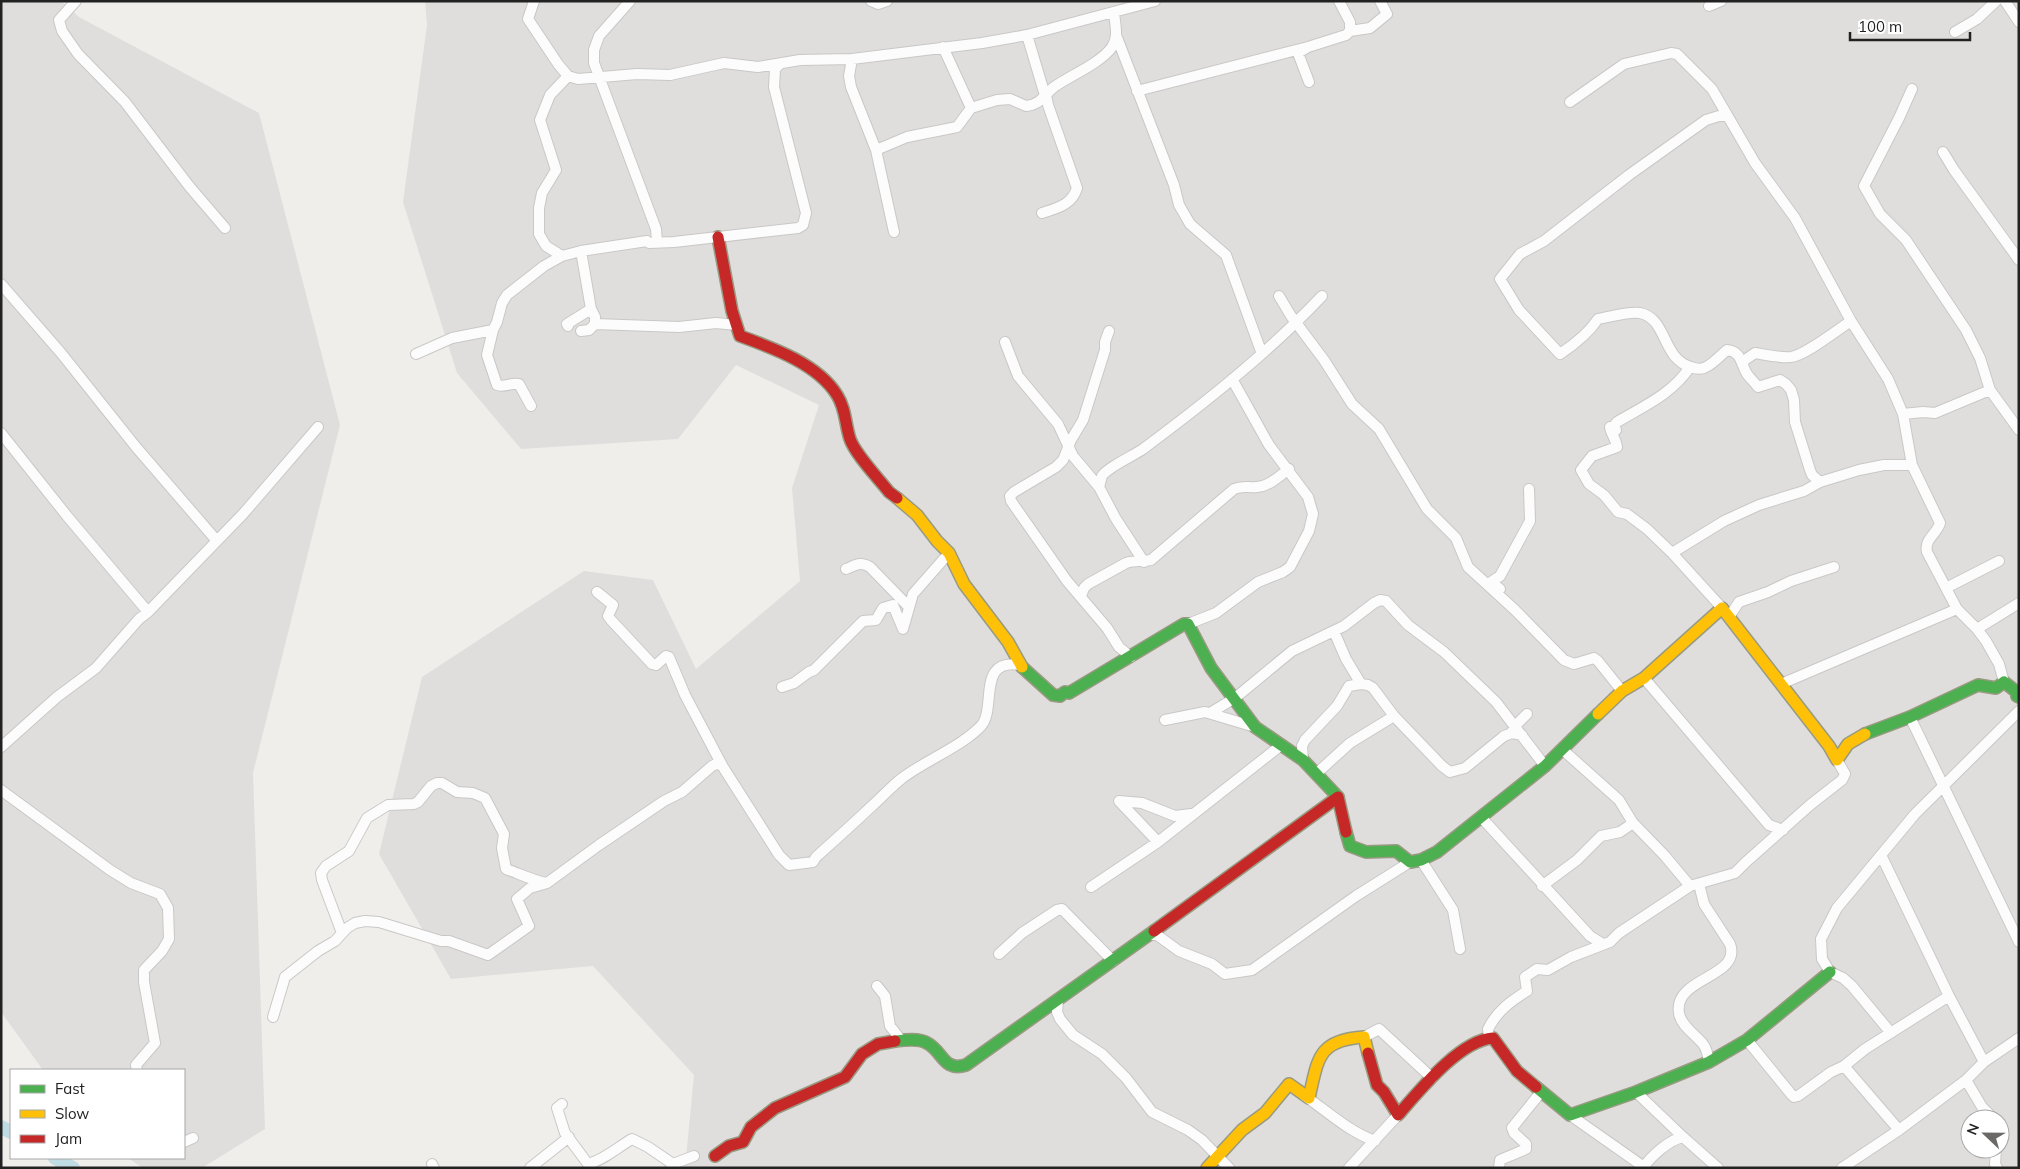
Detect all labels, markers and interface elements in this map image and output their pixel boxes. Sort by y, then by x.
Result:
scale bar [1850,10,1970,42]
text: 100 m [1858,17,1902,36]
legend [10,1069,185,1159]
text: Fast [55,1079,85,1098]
text: Slow [55,1104,89,1123]
north arrow [1960,1109,2010,1159]
text: N [1963,1121,1983,1137]
text: Jam [55,1129,82,1148]

